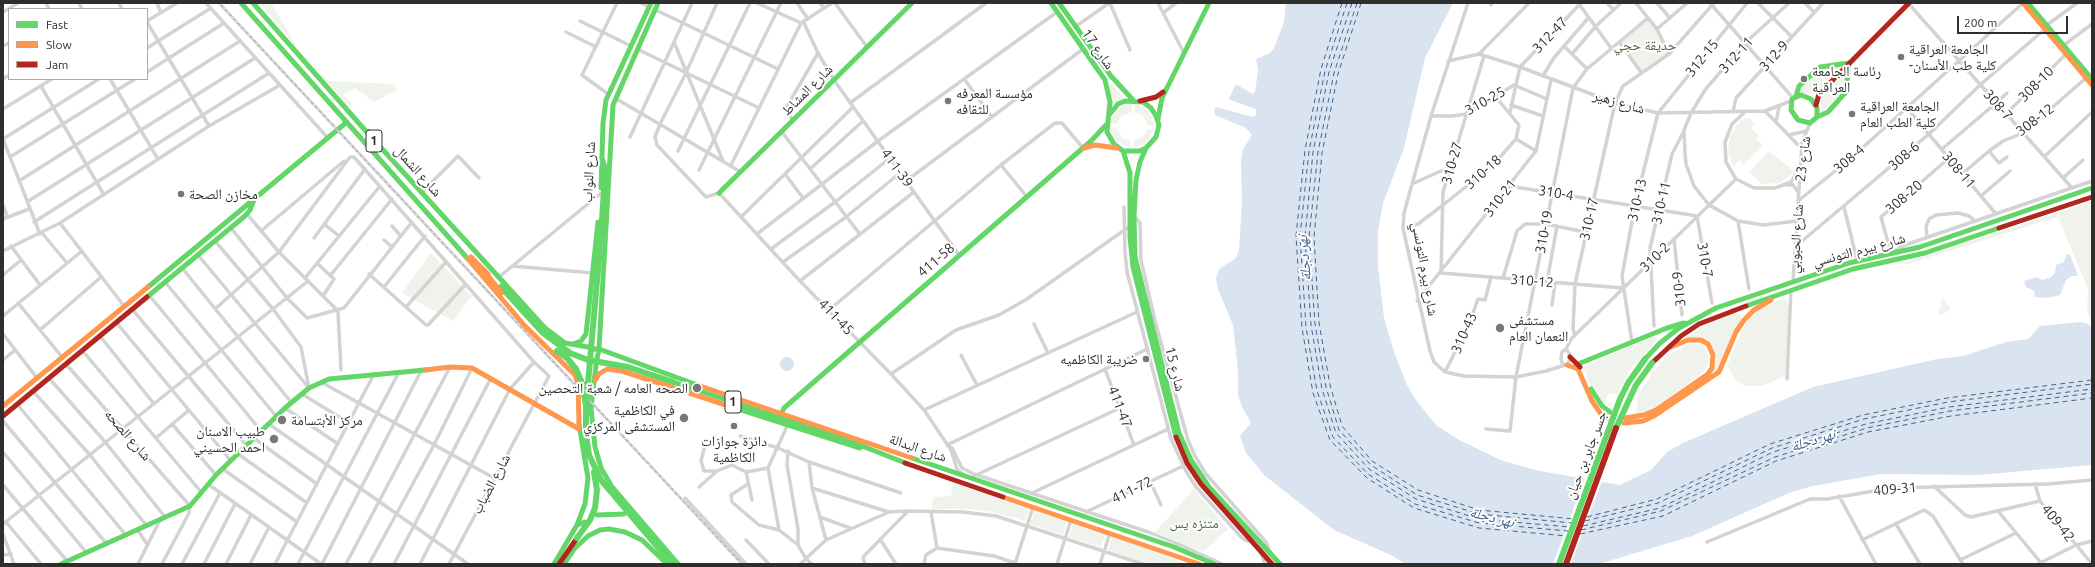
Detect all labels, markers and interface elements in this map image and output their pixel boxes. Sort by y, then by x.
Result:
legend [8,8,148,80]
scale bar [1959,8,2070,34]
street label: 312-47 [1529,14,1571,56]
text: 200 m [1964,16,1997,29]
text: Fast [46,18,68,31]
street label: شارع 17 [1078,26,1118,72]
street label: 312-11 [1715,33,1757,77]
street label: 312-15 [1682,36,1722,80]
park label: حديقة حجي [1613,37,1677,53]
street label: 312-9 [1756,37,1792,75]
text: Slow [46,38,72,51]
place label: الجامعة العراقية -كلية طب الأسنان [1909,41,1996,74]
marker: الجامعة العراقية -كلية طب الأسنان [1896,52,1906,62]
text: Jam [46,58,68,71]
street label: شارع المشاط [778,61,836,119]
place label: رئاسة الجامعة العراقية [1812,63,1881,96]
street label: 308-10 [2015,63,2057,105]
marker: رئاسة الجامعة العراقية [1799,74,1809,84]
street label: 310-25 [1462,83,1508,119]
place label: مؤسسة المعرفه للثقافه [956,85,1033,118]
street label: 308-7 [1980,86,2016,124]
street label: شارع زهير [1591,87,1647,117]
marker: مؤسسة المعرفه للثقافه [943,96,953,106]
place label: الجامعة العراقية كلية الطب العام [1860,98,1939,130]
street label: 308-12 [2013,100,2057,140]
marker: الجامعة العراقية كلية الطب العام [1847,109,1857,119]
road number: 1 [366,130,382,152]
street label: شارع 23 [1792,135,1814,183]
street label: 308-6 [1885,138,1923,174]
street label: 310-27 [1438,140,1466,186]
street label: شارع النواب [579,141,599,203]
street label: 308-4 [1830,141,1868,177]
street label: شارع الشمال [391,142,445,200]
street label: 411-39 [877,145,917,191]
street label: 308-11 [1939,148,1979,192]
street label: 310-18 [1461,151,1505,193]
street label: 310-21 [1480,176,1520,220]
street label: 308-20 [1882,176,1926,218]
street label: 310-13 [1624,177,1650,223]
street label: 310-11 [1648,180,1674,226]
street label: 310-4 [1537,182,1575,204]
place label: مخازن الصحة [189,186,258,202]
marker: مخازن الصحة [176,189,186,199]
street label: 310-17 [1576,196,1602,242]
street label: شارع الحبوبي [1785,204,1807,274]
street label: 310-19 [1532,209,1556,255]
street label: شارع بيرم التونسي [1408,221,1442,317]
street label: شارع بيرم التونسي [1811,230,1907,270]
water label: نهر دجلة [1293,235,1315,281]
street label: 411-58 [914,239,958,281]
street label: 310-2 [1636,239,1674,275]
street label: 310-7 [1694,241,1716,279]
street label: 310-9 [1669,270,1689,308]
street label: 310-12 [1510,271,1554,291]
street label: 411-45 [815,296,857,338]
street label: 310-43 [1447,310,1481,356]
place label: مستشفى النعمان العام [1509,312,1568,344]
marker: مستشفى النعمان العام [1494,322,1506,334]
street label: شارع 15 [1161,345,1189,393]
place label: ضريبة الكاظميه [1060,351,1138,367]
marker: ضريبة الكاظميه [1141,354,1151,364]
place label: الصحه العامه / شعبة التحصين [539,380,688,396]
marker: الصحه العامه / شعبة التحصين [691,382,703,394]
street label: 411-47 [1104,384,1136,430]
road number: 1 [725,391,741,413]
place label: في الكاظمية المستشفى المركزي [583,402,675,434]
street label: شارع الصحه [101,406,155,464]
street label: جسر جابر بن حيان [1561,409,1611,501]
place label: مركز الأبتسامة [291,412,363,428]
marker: في الكاظمية المستشفى المركزي [678,412,690,424]
marker: مركز الأبتسامة [276,414,288,426]
marker: دائرة جوازات الكاظمية [729,421,739,431]
place label: طبيب الاسنان احمد الحسيني [193,423,265,456]
water label: نهر دجلة [1789,425,1837,455]
street label: شارع البدالة [887,430,949,466]
marker: طبيب الاسنان احمد الحسيني [268,433,280,445]
place label: دائرة جوازات الكاظمية [701,433,767,466]
street label: شارع الضباب [468,451,514,517]
street label: 411-72 [1109,473,1155,507]
street label: 409-31 [1873,479,1917,499]
street label: 409-42 [2038,501,2078,545]
water label: نهر دجلة [1468,503,1516,531]
park label: متنزه يس [1169,515,1219,531]

